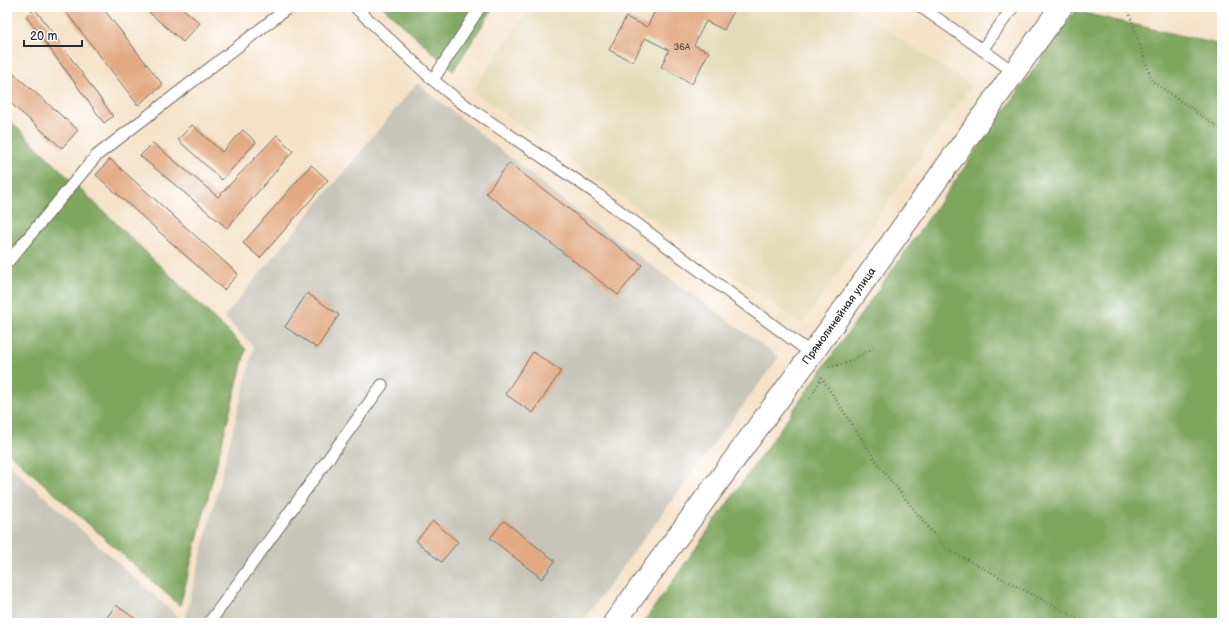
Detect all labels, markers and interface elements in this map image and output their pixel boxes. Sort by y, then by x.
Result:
scale bar [24,22,82,48]
text: 20 m [30,29,57,44]
house number: 36А [674,42,691,53]
street label: Прямолинейная улица [799,265,879,367]

